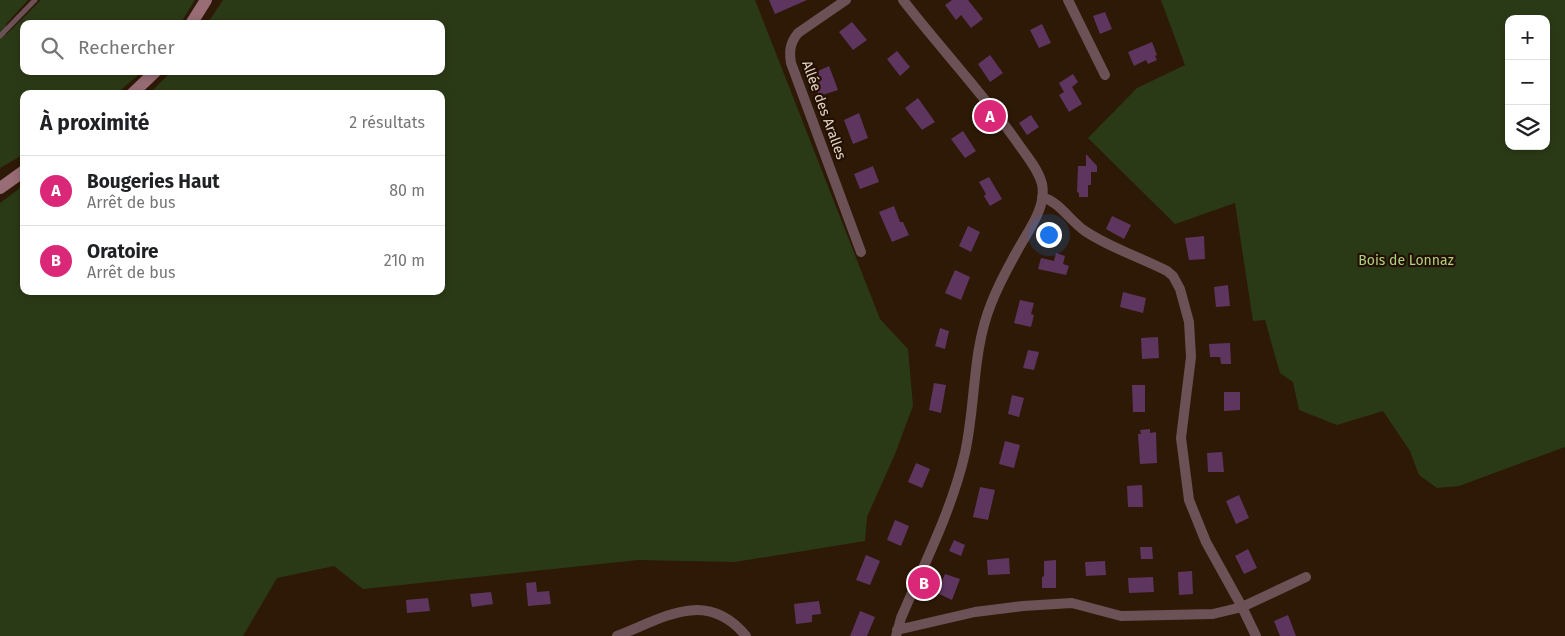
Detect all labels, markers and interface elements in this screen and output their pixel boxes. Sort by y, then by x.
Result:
map controls [1505,15,1550,150]
button: + [1505,15,1550,60]
search box [20,20,445,75]
icon: search [38,34,66,62]
text: Rechercher [78,36,175,59]
street label: Allée des Aralles [798,58,850,162]
button: − [1505,60,1550,105]
pin: A [974,97,1006,135]
button: layers [1505,105,1550,150]
text: À proximité [40,110,149,136]
text: 2 résultats [349,113,425,132]
text: Bougeries Haut [87,170,220,193]
text: A [51,181,61,200]
text: 80 m [389,181,425,200]
text: Arrêt de bus [87,193,176,212]
your location [1036,222,1062,248]
text: Oratoire [87,240,158,263]
text: B [51,251,61,270]
text: 210 m [384,251,425,270]
park label: Bois de Lonnaz [1358,252,1454,269]
text: Arrêt de bus [87,263,176,282]
pin: B [908,564,940,602]

